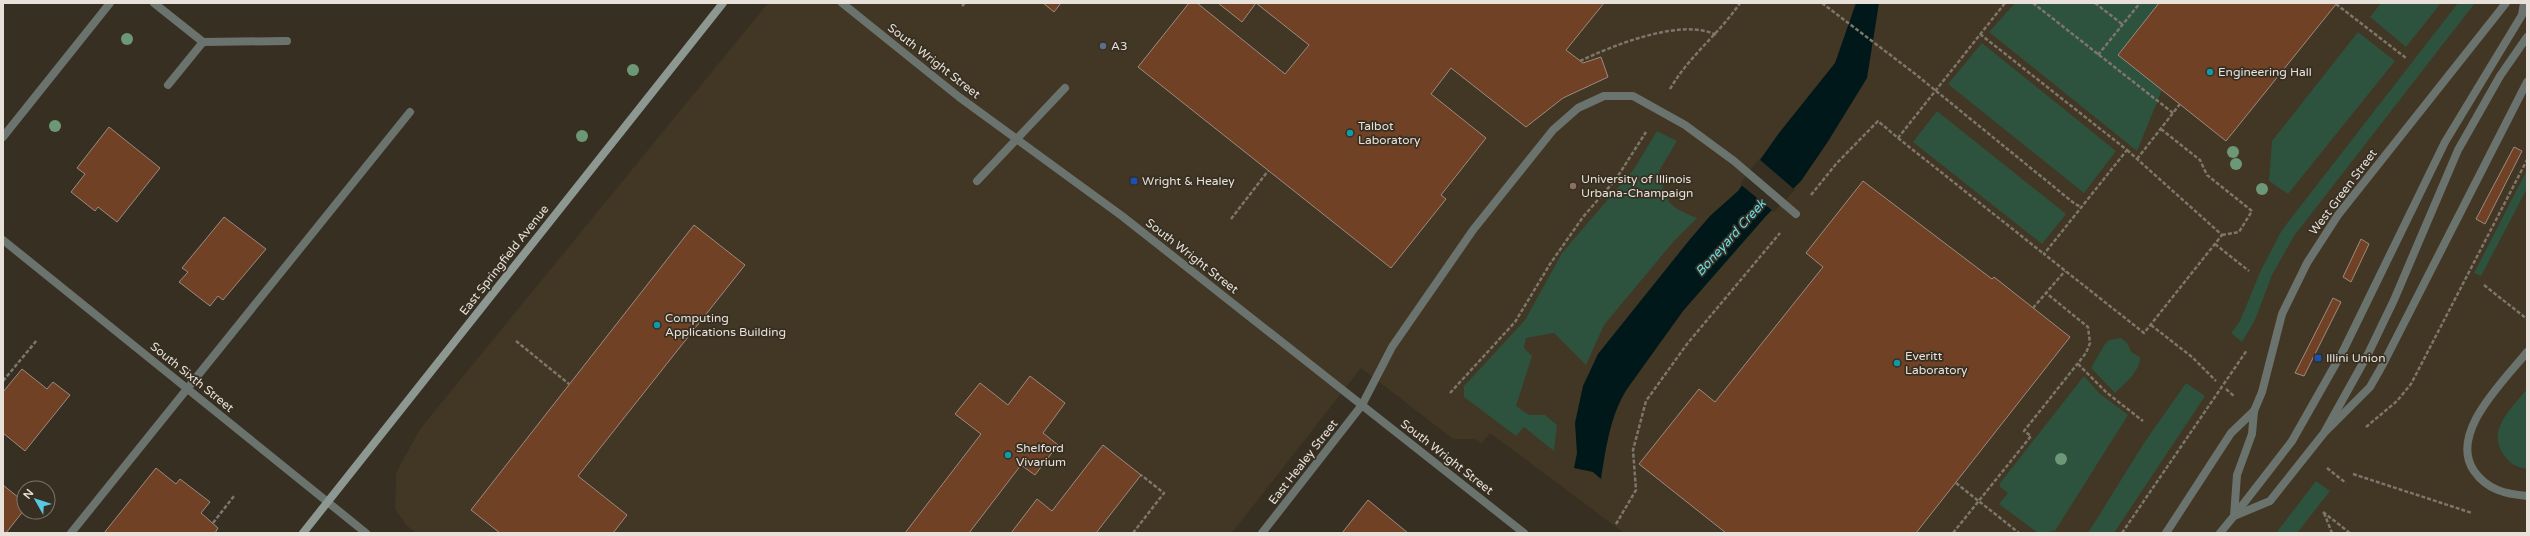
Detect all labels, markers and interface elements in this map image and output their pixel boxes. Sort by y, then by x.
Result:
street label: South Wright Street [885,21,983,102]
place label: A3 [1111,39,1128,53]
marker: A3 [1098,41,1108,51]
place label: Engineering Hall [2218,65,2312,79]
marker: Engineering Hall [2205,67,2215,77]
place label: Talbot Laboratory [1358,119,1421,147]
marker: Talbot Laboratory [1345,128,1355,138]
street label: West Green Street [2306,146,2380,238]
place label: University of Illinois Urbana-Champaign [1581,172,1693,200]
place label: Wright & Healey [1142,174,1235,188]
marker: Wright & Healey [1129,176,1139,186]
marker: University of Illinois Urbana-Champaign [1568,181,1578,191]
water label: Boneyard Creek [1692,195,1770,280]
street label: East Springfield Avenue [457,202,552,318]
street label: South Wright Street [1143,216,1241,297]
place label: Computing Applications Building [665,311,786,339]
marker: Computing Applications Building [652,320,662,330]
street label: South Sixth Street [148,339,237,415]
place label: Everitt Laboratory [1905,349,1968,377]
place label: Illini Union [2326,351,2385,365]
marker: Illini Union [2313,353,2323,363]
marker: Everitt Laboratory [1892,358,1902,368]
street label: East Healey Street [1266,416,1341,507]
street label: South Wright Street [1398,417,1496,498]
place label: Shelford Vivarium [1016,441,1066,469]
marker: Shelford Vivarium [1003,450,1013,460]
north arrow [16,480,56,520]
text: N [21,486,36,502]

